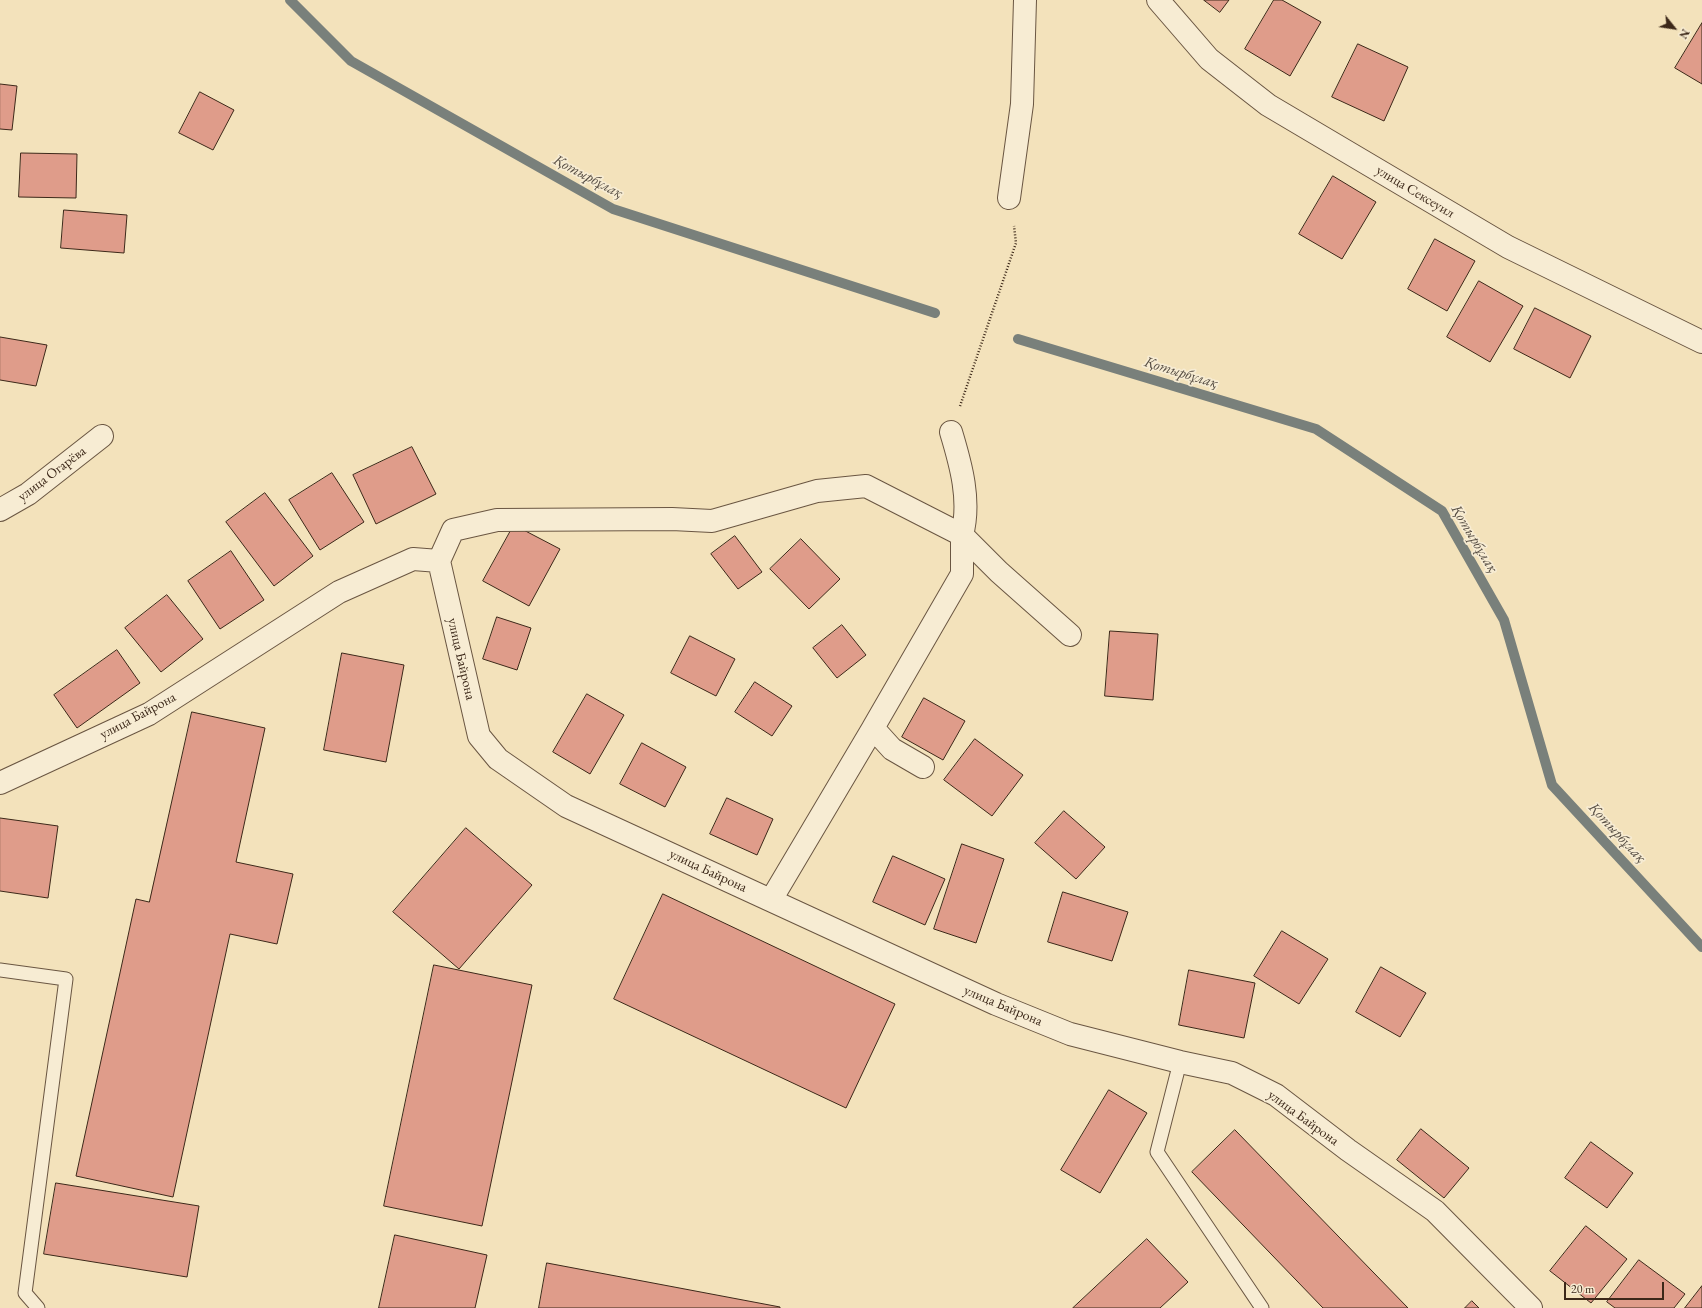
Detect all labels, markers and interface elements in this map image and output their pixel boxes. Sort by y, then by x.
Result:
north arrow [1654,8,1694,48]
text: N [1676,27,1693,41]
water label: Қотырбұлақ [550,151,626,203]
street label: улица Сексеуил [1373,162,1457,222]
water label: Қотырбұлақ [1142,353,1220,393]
street label: улица Огарёва [15,443,89,505]
water label: Қотырбұлақ [1447,502,1501,576]
street label: улица Байрона [443,616,479,702]
street label: улица Байрона [97,689,179,743]
water label: Қотырбұлақ [1584,799,1650,867]
street label: улица Байрона [666,846,750,896]
street label: улица Байрона [961,982,1045,1030]
street label: улица Байрона [1264,1087,1342,1149]
scale bar [1566,1274,1666,1300]
text: 20 m [1571,1281,1594,1297]

